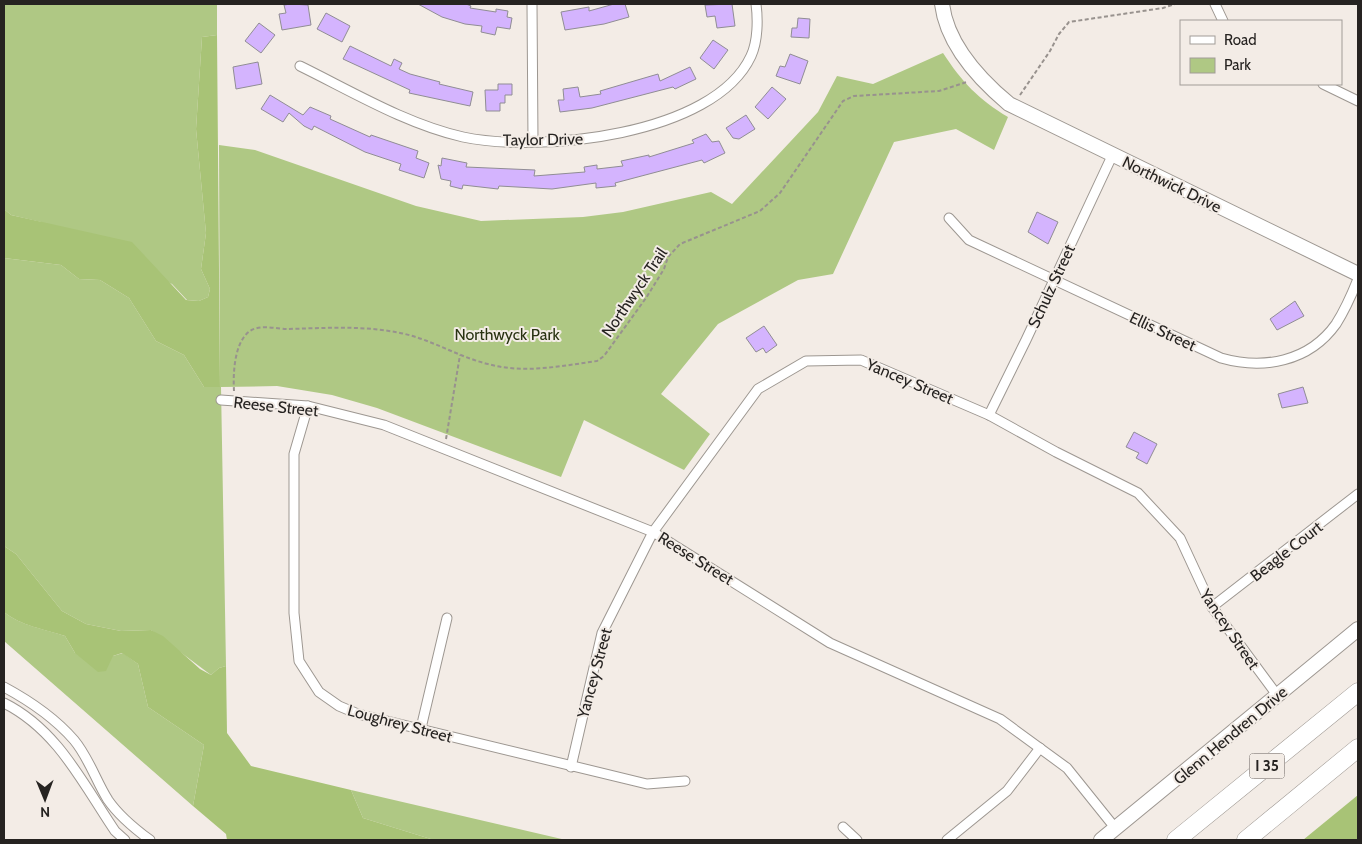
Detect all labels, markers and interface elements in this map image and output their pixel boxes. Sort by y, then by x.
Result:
legend [1180,20,1342,85]
text: Road [1224,31,1257,49]
text: Park [1224,56,1251,74]
street label: Taylor Drive [503,129,583,150]
street label: Northwick Drive [1119,152,1224,217]
street label: Schulz Street [1024,241,1079,331]
street label: Northwyck Trail [598,244,671,340]
street label: Ellis Street [1127,308,1200,355]
park label: Northwyck Park [454,325,560,344]
street label: Yancey Street [863,354,957,409]
street label: Reese Street [233,393,320,420]
street label: Beagle Court [1247,517,1327,585]
street label: Reese Street [655,528,737,589]
street label: Yancey Street [1195,585,1264,674]
street label: Yancey Street [573,625,616,721]
street label: Glenn Hendren Drive [1170,682,1291,788]
street label: Loughrey Street [346,700,455,747]
road number: I 35 [1250,754,1284,778]
north arrow [20,774,70,824]
text: N [40,803,50,821]

